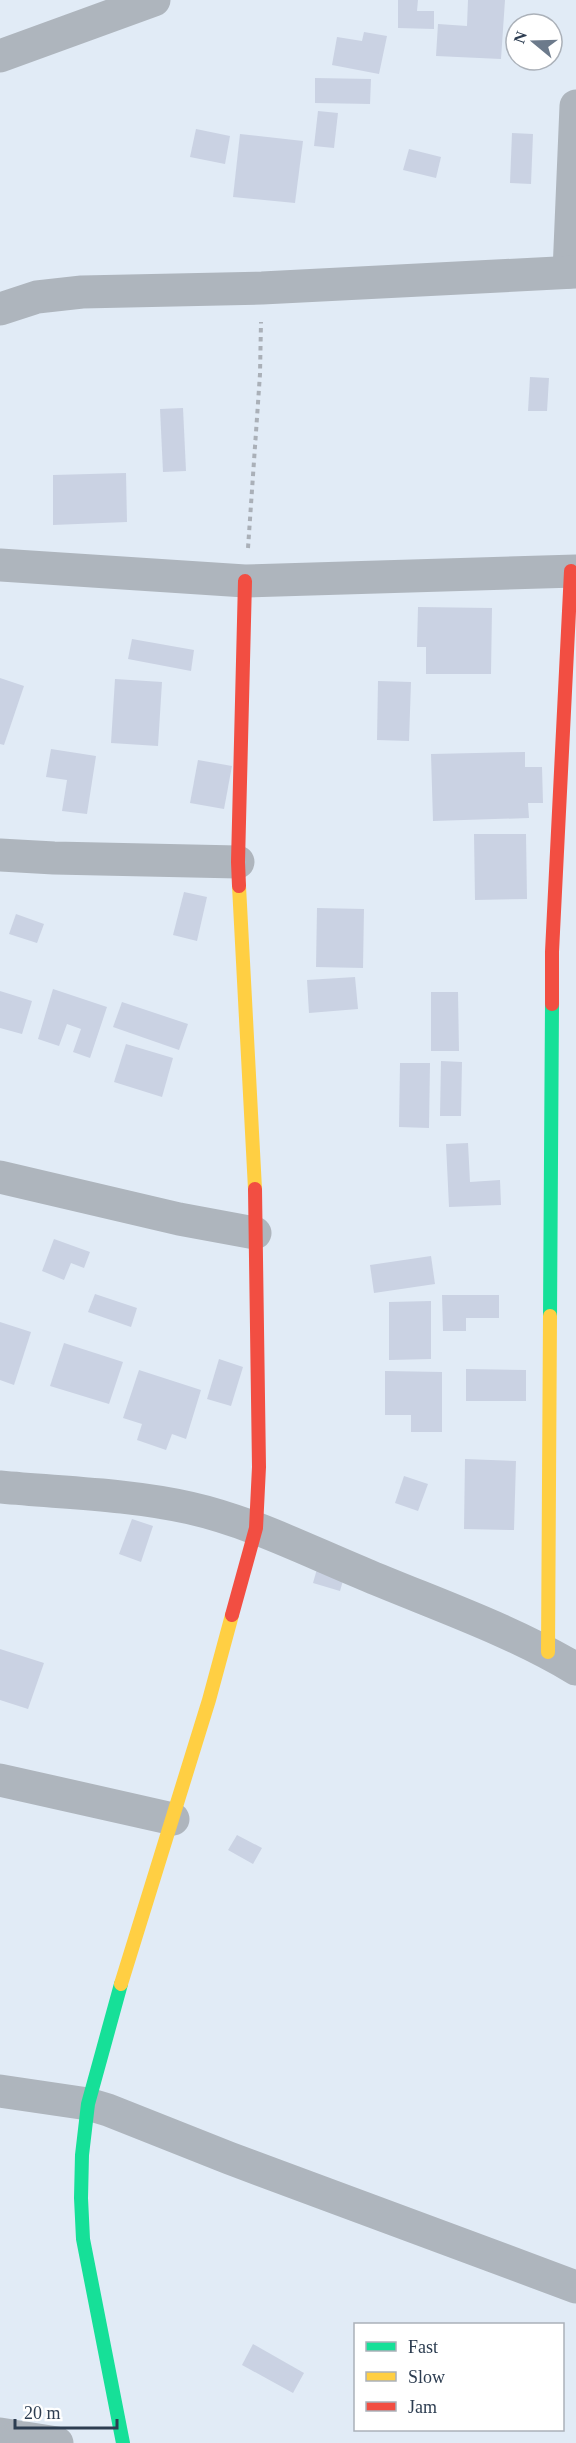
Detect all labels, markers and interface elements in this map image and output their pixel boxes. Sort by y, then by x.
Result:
north arrow [504,12,564,72]
text: N [510,29,530,46]
legend [354,2323,564,2431]
text: Fast [408,2337,438,2357]
text: Slow [408,2367,445,2387]
scale bar [15,2392,117,2430]
text: Jam [408,2397,437,2417]
text: 20 m [24,2403,61,2423]

